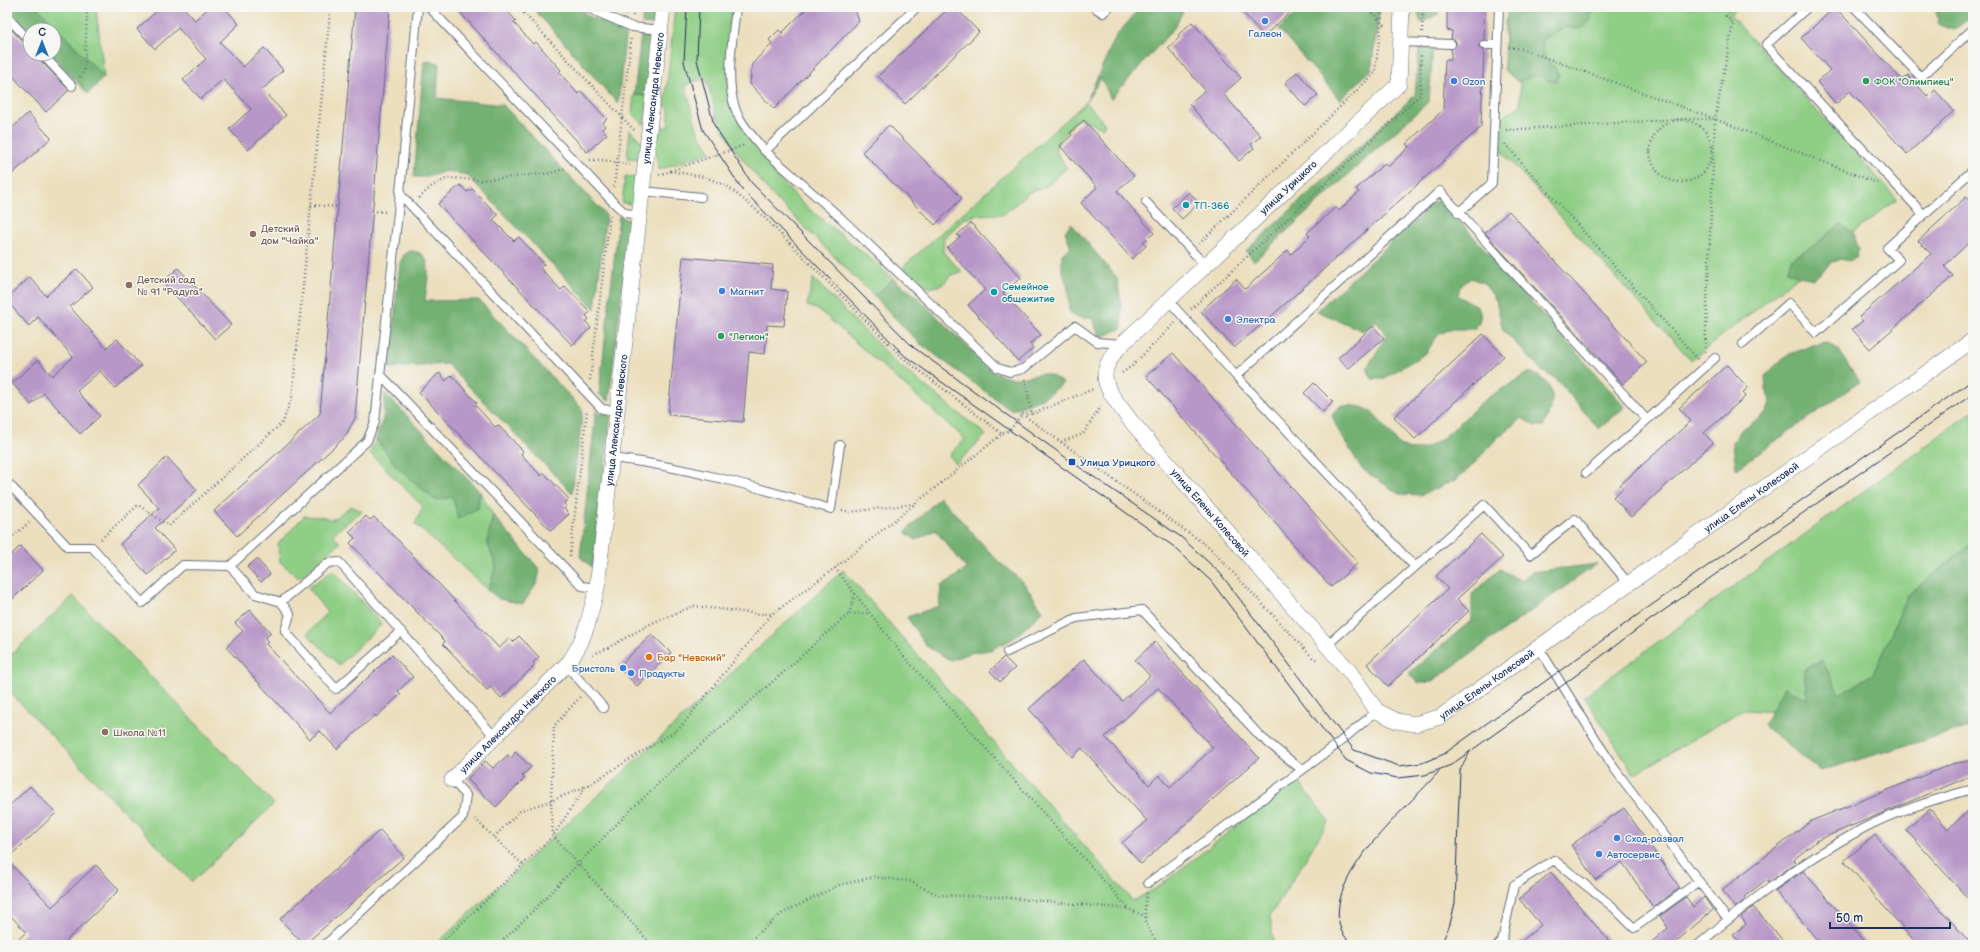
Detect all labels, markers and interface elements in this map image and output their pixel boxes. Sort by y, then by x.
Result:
marker: Галеон [1260,16,1270,26]
north arrow [22,22,62,62]
text: С [38,26,46,39]
place label: Галеон [1248,28,1282,40]
street label: улица Александра Невского [640,32,667,165]
marker: Ozon [1449,76,1459,86]
place label: Ozon [1462,76,1486,88]
marker: ФОК "Олимпиец" [1861,76,1871,86]
place label: ФОК "Олимпиец" [1874,76,1954,88]
street label: улица Урицкого [1258,158,1320,217]
marker: ТП-366 [1181,200,1191,210]
place label: ТП-366 [1194,200,1229,212]
place label: Детский дом "Чайка" [261,223,319,247]
marker: Детский дом "Чайка" [248,229,258,239]
place label: Детский сад № 91 "Радуга" [137,274,203,298]
marker: Детский сад № 91 "Радуга" [124,280,134,290]
place label: Семейное общежитие [1002,281,1055,305]
marker: Магнит [717,286,727,296]
place label: Магнит [730,286,764,298]
marker: Семейное общежитие [989,287,999,297]
marker: Электра [1223,314,1233,324]
place label: Электра [1236,314,1276,326]
marker: "Легион" [716,331,726,341]
place label: "Легион" [729,331,769,343]
street label: улица Александра Невского [604,354,631,486]
marker: Улица Урицкого [1067,457,1077,467]
place label: Улица Урицкого [1080,457,1155,469]
street label: улица Елены Колесовой [1702,460,1802,535]
street label: улица Елены Колесовой [1168,467,1252,560]
street label: улица Елены Колесовой [1438,647,1537,722]
marker: Бар "Невский" [644,652,654,662]
place label: Бар "Невский" [657,652,726,664]
place label: Бристоль [572,663,615,675]
marker: Бристоль [618,663,628,673]
marker: Продукты [626,668,636,678]
place label: Продукты [639,668,685,680]
street label: улица Александра Невского [458,673,559,776]
marker: Школа №11 [100,727,110,737]
place label: Школа №11 [113,727,166,739]
marker: Сход-развал [1612,833,1622,843]
place label: Сход-развал [1625,833,1684,845]
marker: Автосервис [1594,849,1604,859]
place label: Автосервис [1606,849,1660,861]
scale bar [1830,904,1950,930]
text: 50 m [1836,911,1863,926]

